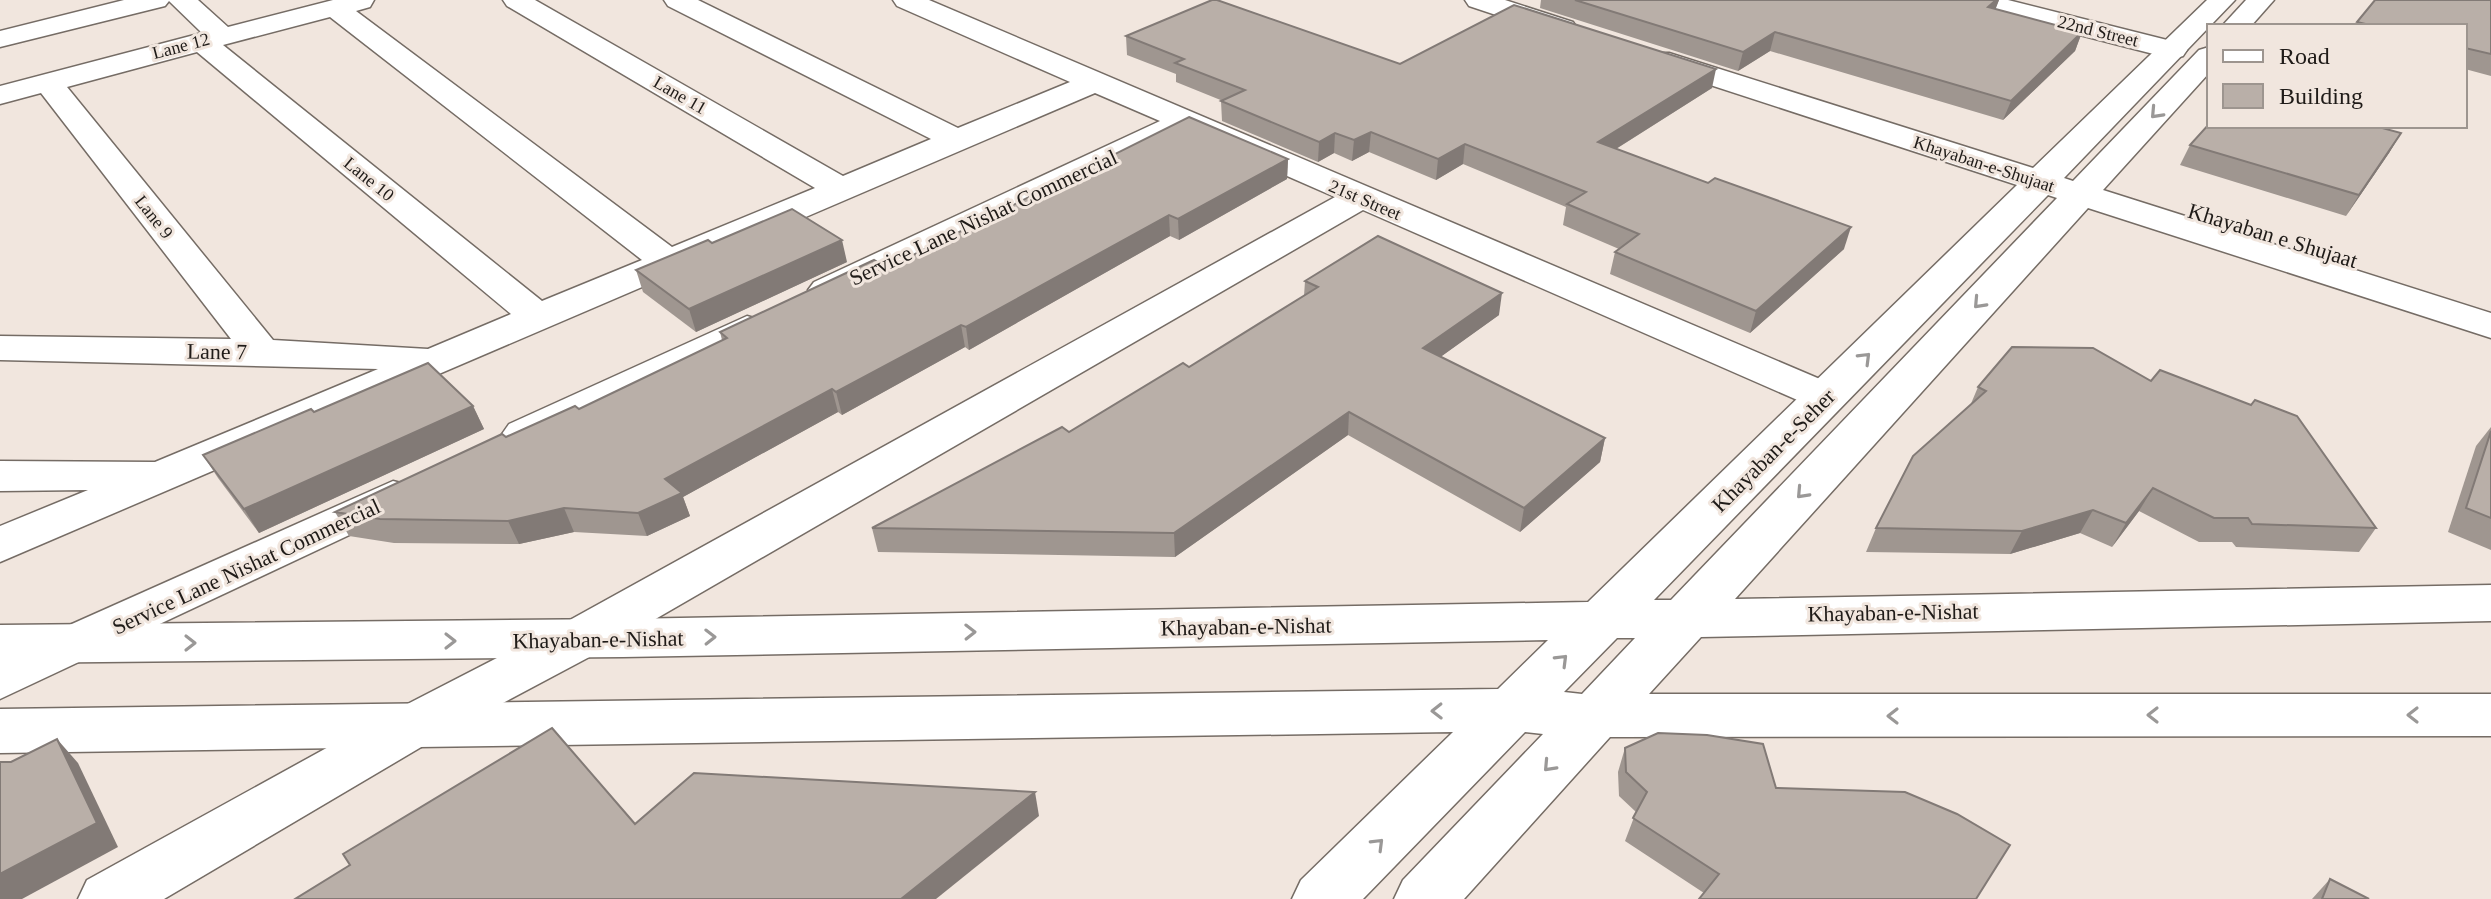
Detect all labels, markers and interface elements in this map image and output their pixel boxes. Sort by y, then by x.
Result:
street label: 22nd Street [2056,11,2140,51]
legend [2207,24,2467,128]
street label: Lane 12 [150,29,212,63]
text: Road [2279,43,2330,69]
street label: Lane 11 [650,72,710,118]
text: Building [2279,83,2363,109]
one-way arrow [2151,103,2165,118]
street label: Khayaban-e-Shujaat [1911,132,2057,196]
street label: Service Lane Nishat Commercial [845,144,1121,291]
street label: Lane 10 [340,153,398,205]
street label: 21st Street [1326,176,1404,224]
street label: Lane 9 [131,191,177,243]
street label: Khayaban e Shujaat [2185,198,2361,273]
one-way arrow [1973,294,1988,308]
street label: Lane 7 [187,338,247,365]
one-way arrow [1856,353,1870,367]
street label: Khayaban-e-Seher [1707,383,1841,517]
one-way arrow [1797,484,1811,499]
street label: Service Lane Nishat Commercial [108,493,384,640]
street label: Khayaban-e-Nishat [1807,599,1979,626]
street label: Khayaban-e-Nishat [1160,613,1332,640]
one-way arrow [964,623,977,641]
street label: Khayaban-e-Nishat [512,626,684,653]
one-way arrow [704,629,717,646]
one-way arrow [444,632,457,650]
one-way arrow [184,634,197,652]
one-way arrow [1553,655,1567,669]
one-way arrow [1430,703,1443,720]
one-way arrow [2406,706,2419,724]
one-way arrow [1886,707,1899,725]
one-way arrow [2146,707,2159,724]
one-way arrow [1543,757,1558,771]
one-way arrow [1369,839,1383,853]

